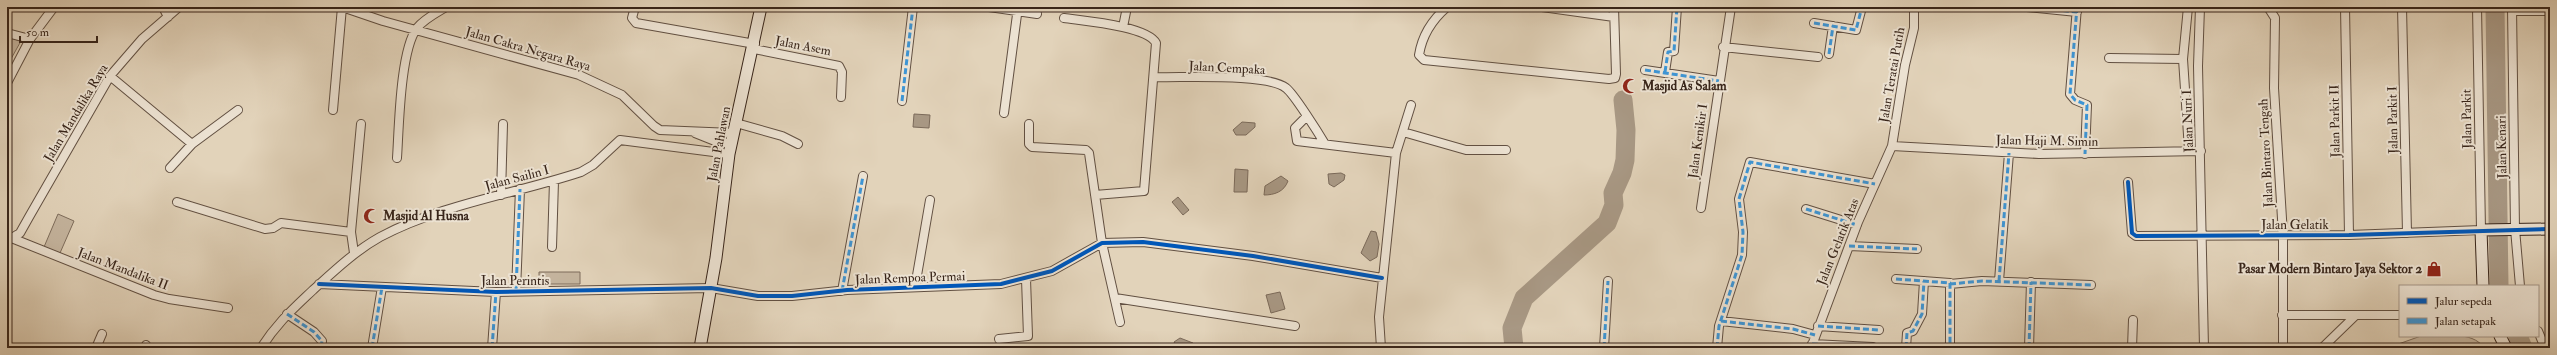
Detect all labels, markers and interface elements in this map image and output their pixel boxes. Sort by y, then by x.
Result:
scale bar [20,18,97,44]
street label: Jalan Cakra Negara Raya [462,23,593,76]
text: 50 m [26,25,50,40]
street label: Jalan Teratai Putih [1876,26,1908,125]
street label: Jalan Asem [773,33,832,59]
street label: Jalan Cempaka [1187,58,1266,79]
street label: Jalan Mandalika Raya [40,61,113,166]
mosque icon: Masjid As Salam [1621,77,1639,95]
place label: Masjid As Salam [1641,78,1728,94]
street label: Jalan Parkit II [2326,84,2344,159]
street label: Jalan Parkit I [2384,86,2402,155]
street label: Jalan Nuri I [2179,89,2197,154]
street label: Jalan Parkit [2458,89,2476,150]
street label: Jalan Bintaro Tengah [2255,98,2277,209]
street label: Jalan Kenikir I [1685,103,1711,180]
street label: Jalan Pahlawan [704,105,734,184]
street label: Jalan Kenari [2493,115,2511,180]
street label: Jalan Haji M. Simin [1995,132,2099,150]
street label: Jalan Sailin I [482,162,551,195]
street label: Jalan Gelatik Atas [1813,196,1863,289]
mosque icon: Masjid Al Husna [362,207,380,225]
place label: Masjid Al Husna [382,208,470,224]
street label: Jalan Gelatik [2260,217,2329,233]
street label: Jalan Mandalika II [74,244,171,294]
shop icon: Pasar Modern Bintaro Jaya Sektor 2 [2425,260,2443,278]
place label: Pasar Modern Bintaro Jaya Sektor 2 [2238,261,2422,278]
street label: Jalan Rempoa Permai [854,268,966,289]
street label: Jalan Perintis [480,273,550,289]
legend [2399,285,2539,337]
text: Jalur sepeda [2434,294,2493,309]
text: Jalan setapak [2434,314,2496,329]

